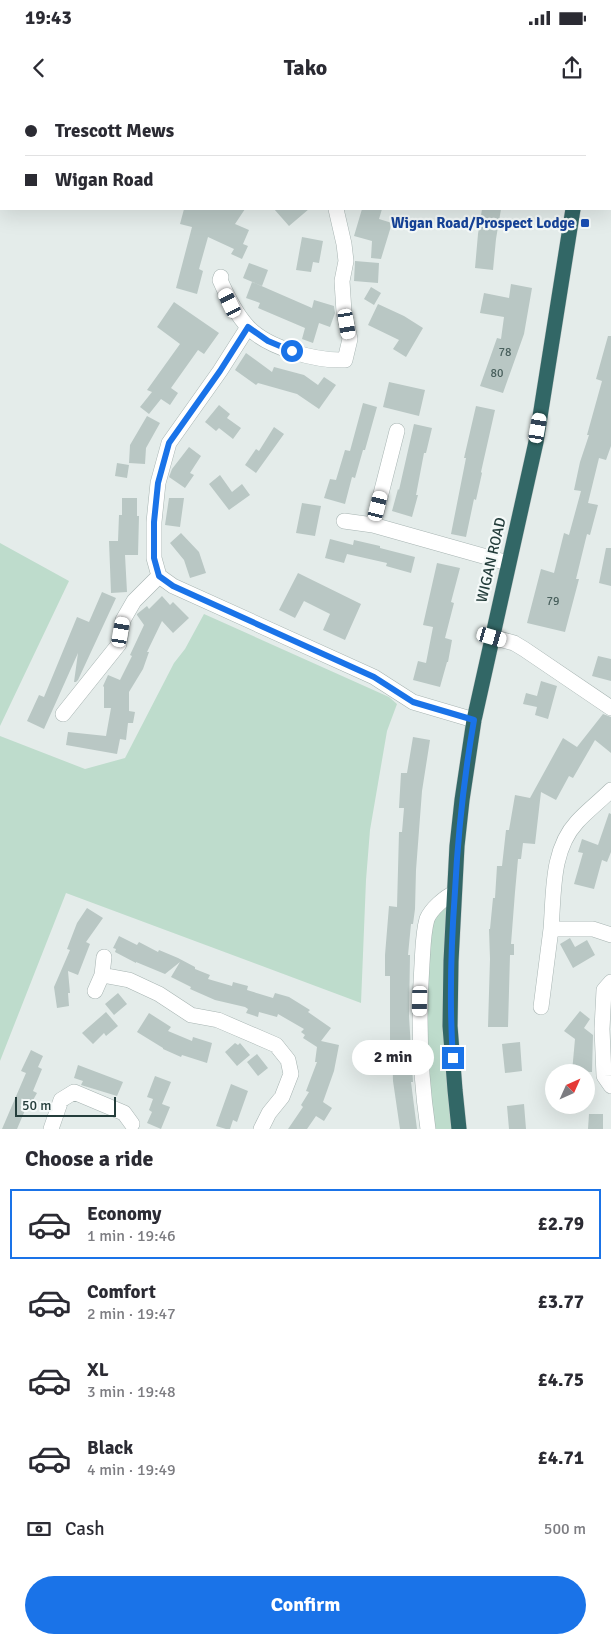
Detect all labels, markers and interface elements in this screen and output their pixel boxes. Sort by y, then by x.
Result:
text: 19:43 [25,6,72,30]
icon: back [25,54,53,82]
text: Tako [284,54,327,81]
icon: share [558,54,586,82]
text: Trescott Mews [55,119,174,143]
text: Wigan Road [55,168,154,192]
place label: Wigan Road/Prospect Lodge [391,214,575,232]
marker: Wigan Road/Prospect Lodge [579,217,591,229]
car [216,286,243,320]
car [337,308,356,340]
route start [281,340,303,362]
house number: 78 [499,345,511,360]
house number: 80 [491,366,503,381]
car [528,412,547,444]
car [367,490,388,522]
street label: WIGAN ROAD [472,516,510,604]
house number: 79 [547,594,559,609]
car [111,616,130,648]
car [475,626,508,648]
car [412,986,427,1016]
callout: 2 min [353,1040,436,1076]
text: 2 min [374,1047,412,1067]
route end [442,1047,464,1069]
north arrow [545,1064,595,1114]
map controls [545,1064,595,1114]
scale bar [15,1094,116,1117]
text: 50 m [22,1097,51,1114]
text: Choose a ride [25,1145,153,1172]
icon: car [27,1202,72,1247]
text: Economy [87,1202,161,1226]
text: £2.79 [538,1212,584,1236]
text: 1 min · 19:46 [87,1226,176,1246]
icon: car [27,1280,72,1325]
text: Comfort [87,1280,156,1304]
text: £3.77 [538,1290,584,1314]
text: 2 min · 19:47 [87,1304,176,1324]
icon: car [27,1358,72,1403]
text: XL [87,1358,109,1382]
text: £4.75 [538,1368,584,1392]
text: 3 min · 19:48 [87,1382,176,1402]
icon: car [27,1436,72,1481]
text: Black [87,1436,133,1460]
text: £4.71 [538,1446,584,1470]
text: 4 min · 19:49 [87,1460,176,1480]
icon: cash [25,1515,53,1543]
text: Cash [65,1517,105,1541]
text: 500 m [544,1519,586,1539]
button: Confirm [25,1576,586,1634]

